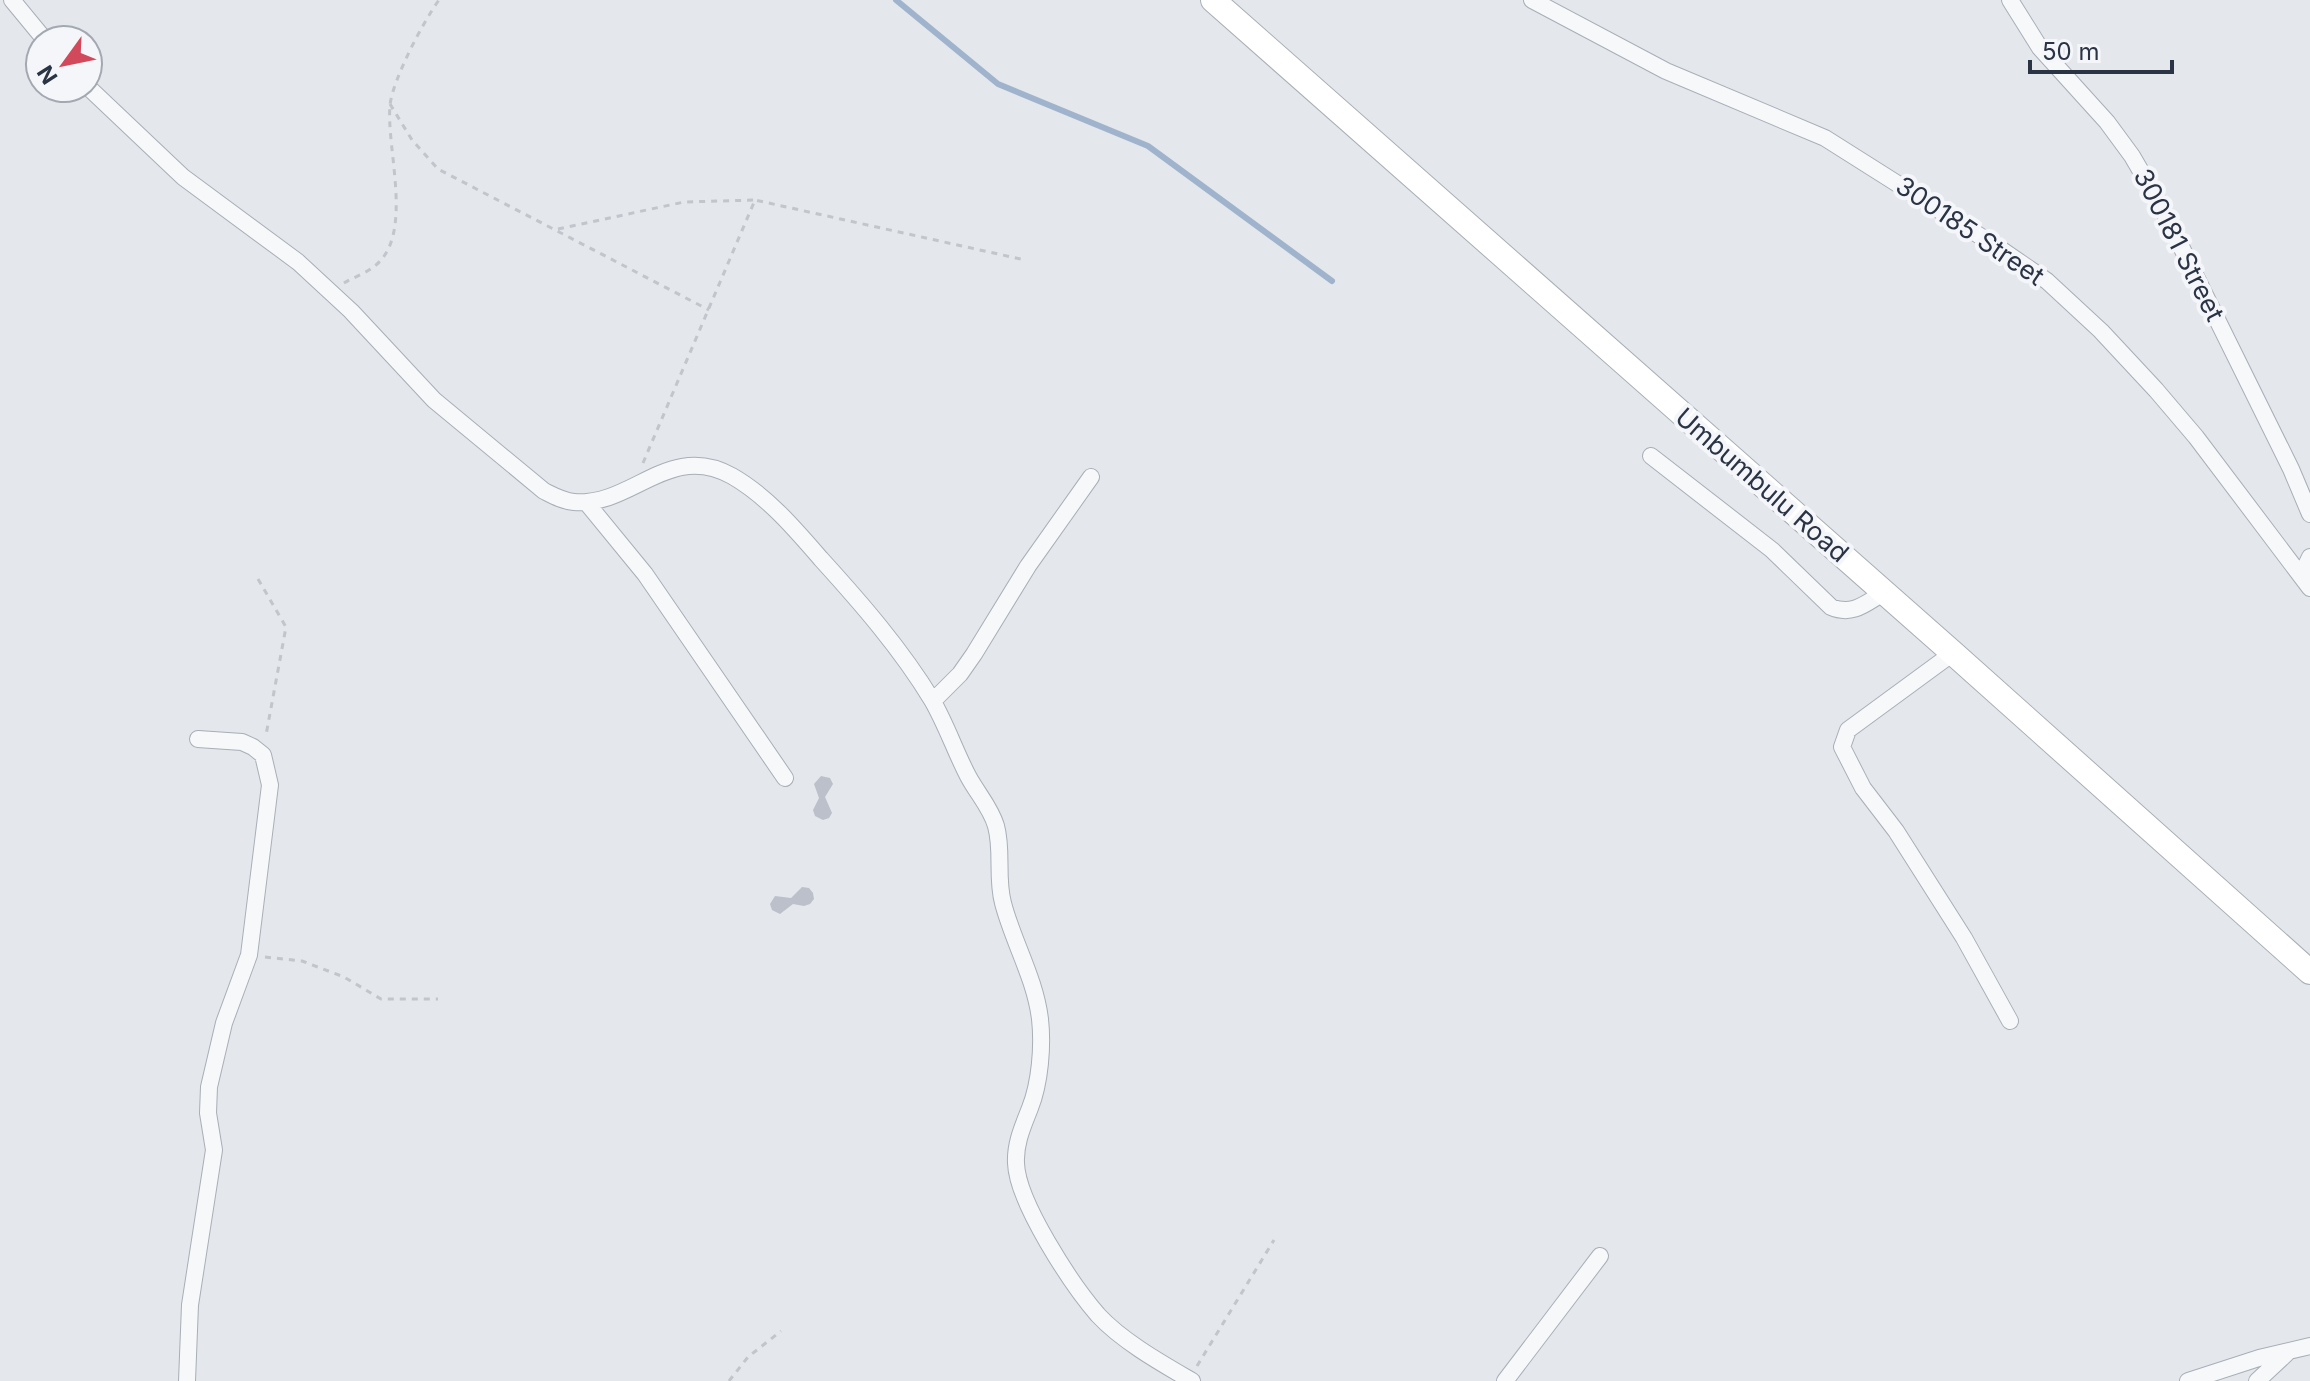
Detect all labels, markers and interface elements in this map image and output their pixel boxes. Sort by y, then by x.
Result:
north arrow [24,24,104,104]
scale bar [2030,24,2172,74]
text: 50 m [2042,37,2100,66]
text: N [32,61,63,89]
street label: 300181 Street [2128,163,2231,326]
street label: 300185 Street [1890,170,2050,292]
street label: Umbumbulu Road [1669,401,1855,568]

